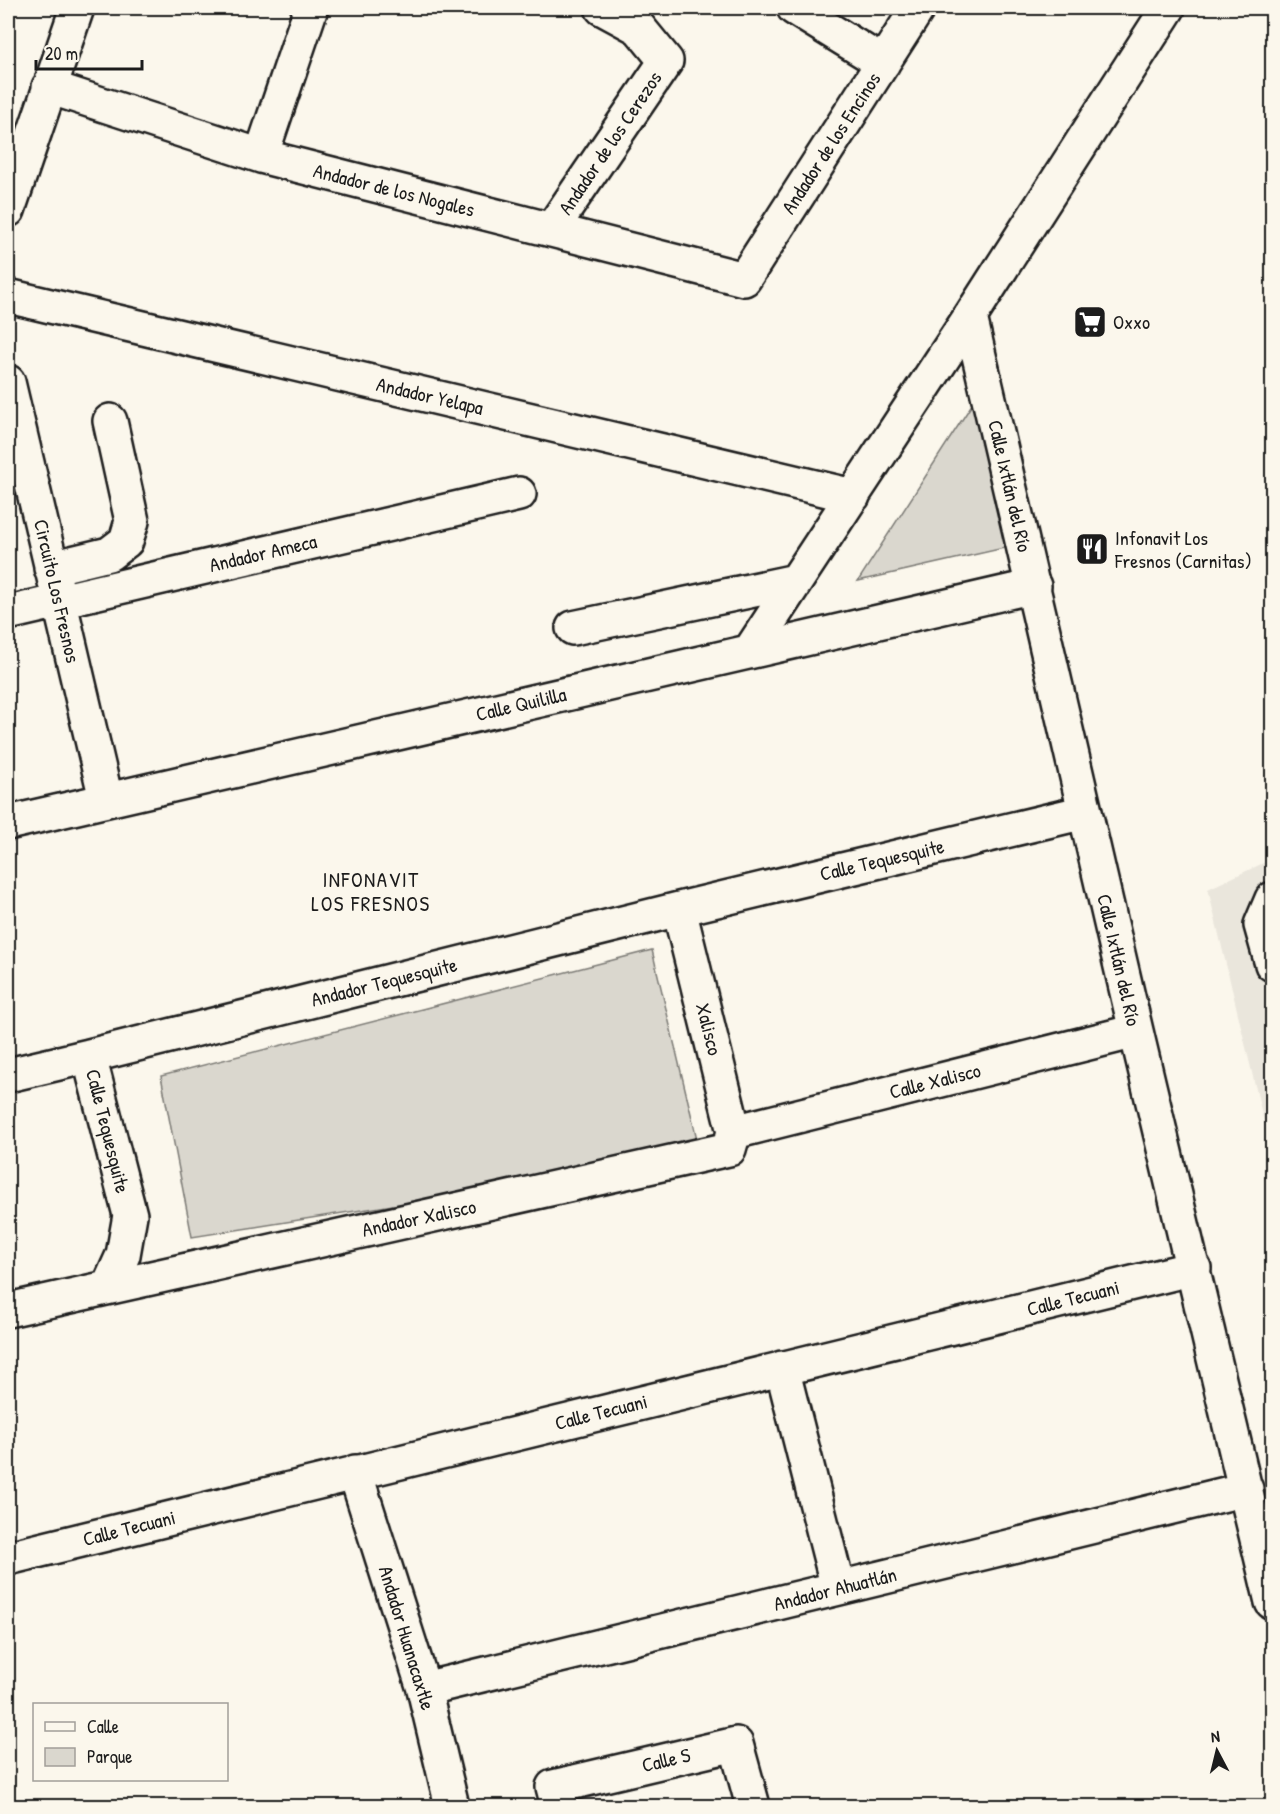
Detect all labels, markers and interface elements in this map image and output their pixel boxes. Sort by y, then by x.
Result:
scale bar [36,33,142,71]
text: 20 m [45,41,78,66]
street label: Andador de los Cerezos [552,65,668,220]
street label: Andador de los Encinos [775,67,887,219]
street label: Andador de los Nogales [311,156,478,223]
supermarket icon: Oxxo [1072,304,1108,340]
place label: Oxxo [1113,308,1150,335]
street label: Andador Yelapa [374,370,486,421]
street label: Calle Ixtlán del Río [982,417,1039,555]
street label: Circuito Los Fresnos [28,517,87,666]
place label: Infonavit Los Fresnos (Carnitas) [1114,524,1252,574]
street label: Andador Ameca [206,527,319,578]
restaurant icon: Infonavit Los Fresnos (Carnitas) [1074,531,1110,567]
street label: Calle Quililla [473,680,569,727]
street label: Calle Tequesquite [817,832,947,887]
district label: INFONAVIT LOS FRESNOS [311,865,431,918]
street label: Calle Ixtlán del Río [1091,891,1148,1029]
street label: Andador Tequesquite [308,950,460,1013]
street label: Xalisco [690,1000,729,1058]
street label: Calle Xalisco [886,1056,983,1105]
street label: Calle Tequesquite [80,1066,137,1196]
street label: Andador Xalisco [359,1192,478,1243]
street label: Calle Tecuani [1024,1273,1122,1322]
street label: Calle Tecuani [552,1387,650,1436]
street label: Calle Tecuani [80,1503,178,1552]
street label: Andador Ahuatlán [771,1560,899,1617]
street label: Andador Huanacaxtle [373,1562,442,1713]
legend [33,1703,228,1781]
text: Calle [87,1714,119,1739]
north arrow [1187,1721,1247,1781]
text: N [1210,1725,1221,1748]
street label: Calle S [639,1741,693,1778]
text: Parque [87,1744,132,1769]

